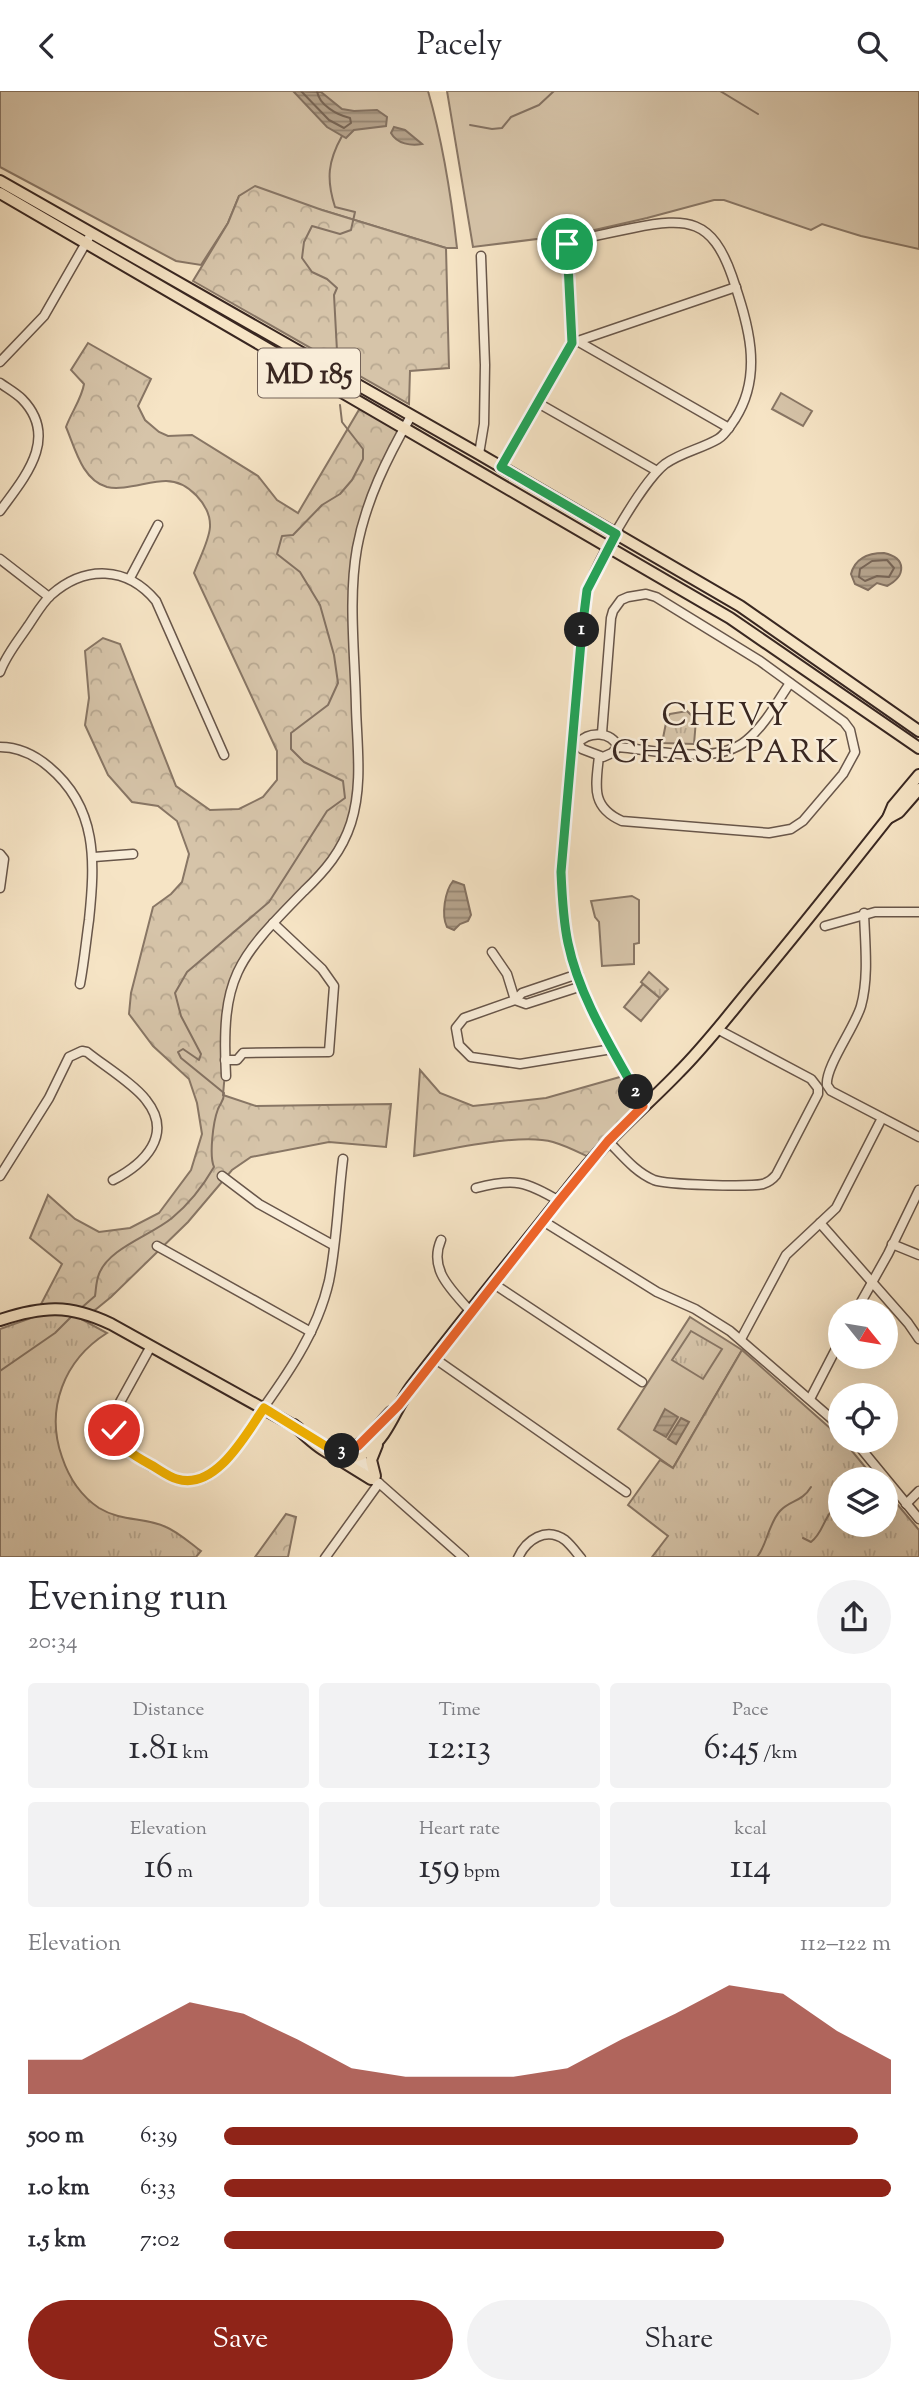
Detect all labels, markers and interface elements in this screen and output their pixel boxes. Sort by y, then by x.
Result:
text: Pacely [417,23,502,69]
icon: back [28,27,66,65]
icon: search [853,27,891,65]
pin [537,214,597,274]
icon: arrive [548,225,586,263]
road number: MD 185 [258,349,360,397]
pin: 1 [564,613,600,647]
text: 1 [578,616,585,643]
district label: CHEVY CHASE PARK [611,694,841,777]
pin: 2 [618,1075,654,1109]
text: 2 [631,1078,640,1105]
north arrow [828,1299,898,1369]
map controls [828,1299,898,1537]
button: locate [828,1383,898,1453]
pin [84,1400,144,1460]
icon: check [95,1411,133,1449]
pin: 3 [324,1433,360,1469]
text: 3 [338,1437,345,1464]
button: layers [828,1467,898,1537]
text: Evening run [28,1573,228,1627]
button: share [817,1580,891,1654]
text: 20:34 [28,1626,78,1659]
text: Distance [133,1697,204,1724]
text: Time [438,1697,481,1724]
text: Pace [732,1697,769,1724]
text: 1.81 [128,1724,179,1775]
text: 12:13 [428,1724,491,1775]
text: 6:45 [703,1724,759,1775]
text: km [179,1740,209,1767]
text: /km [759,1740,798,1767]
text: Elevation [130,1816,207,1843]
text: Heart rate [419,1816,500,1843]
text: kcal [734,1816,767,1843]
text: 16 [144,1843,173,1894]
text: 159 [419,1843,460,1894]
text: 114 [730,1843,771,1894]
text: m [173,1859,193,1886]
text: bpm [460,1859,500,1886]
text: Elevation [28,1928,121,1961]
text: 112–122 m [800,1928,891,1961]
text: 500 m [28,2120,84,2153]
text: 6:39 [140,2120,177,2153]
text: 1.0 km [28,2172,90,2205]
text: 6:33 [140,2172,176,2205]
text: 1.5 km [28,2224,86,2257]
text: 7:02 [140,2224,180,2257]
button: Save [28,2300,453,2380]
button: Share [467,2300,891,2380]

